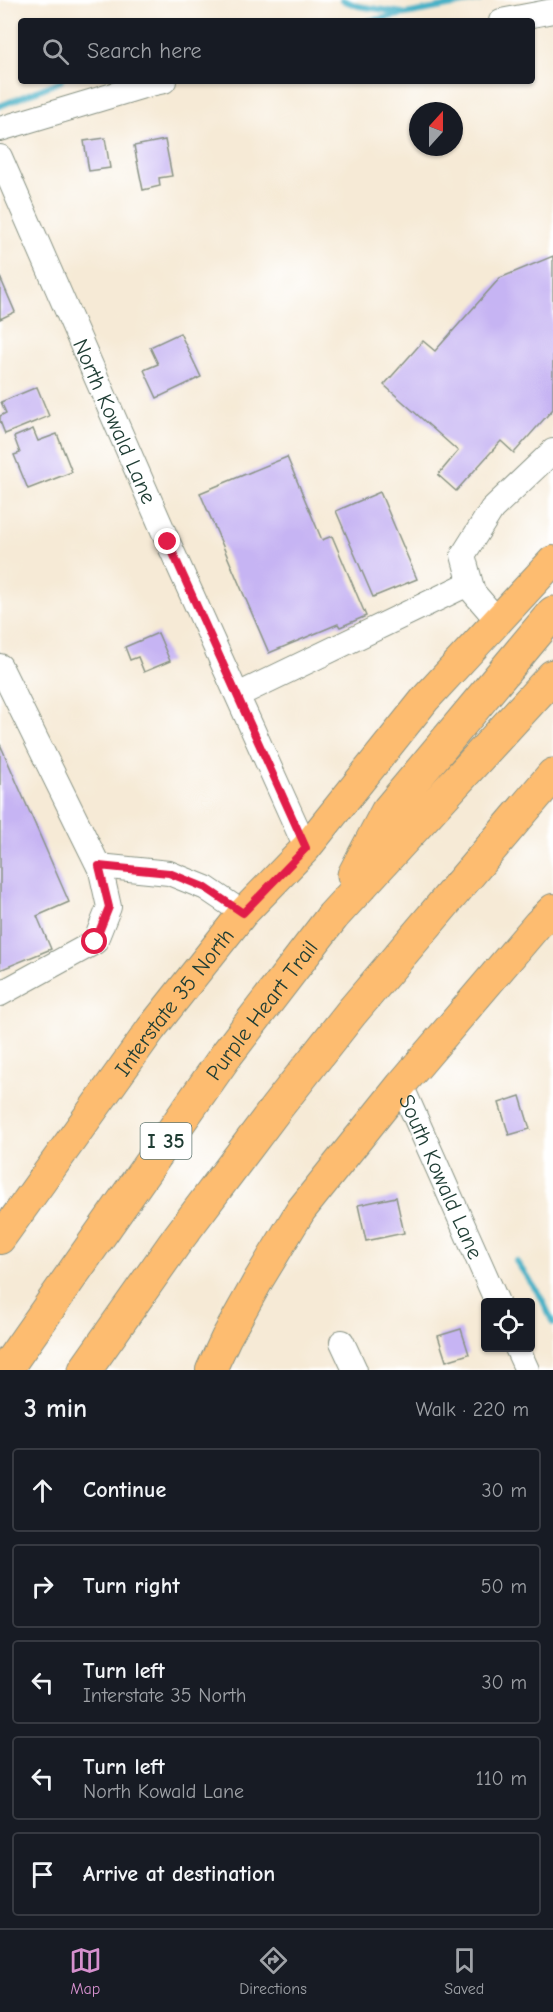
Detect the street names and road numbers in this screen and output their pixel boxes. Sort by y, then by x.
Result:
street label: North Kowald Lane [67,335,162,508]
street label: Interstate 35 North [109,923,240,1081]
street label: Purple Heart Trail [201,935,324,1085]
street label: South Kowald Lane [393,1090,488,1263]
road number: I 35 [140,1123,192,1159]

